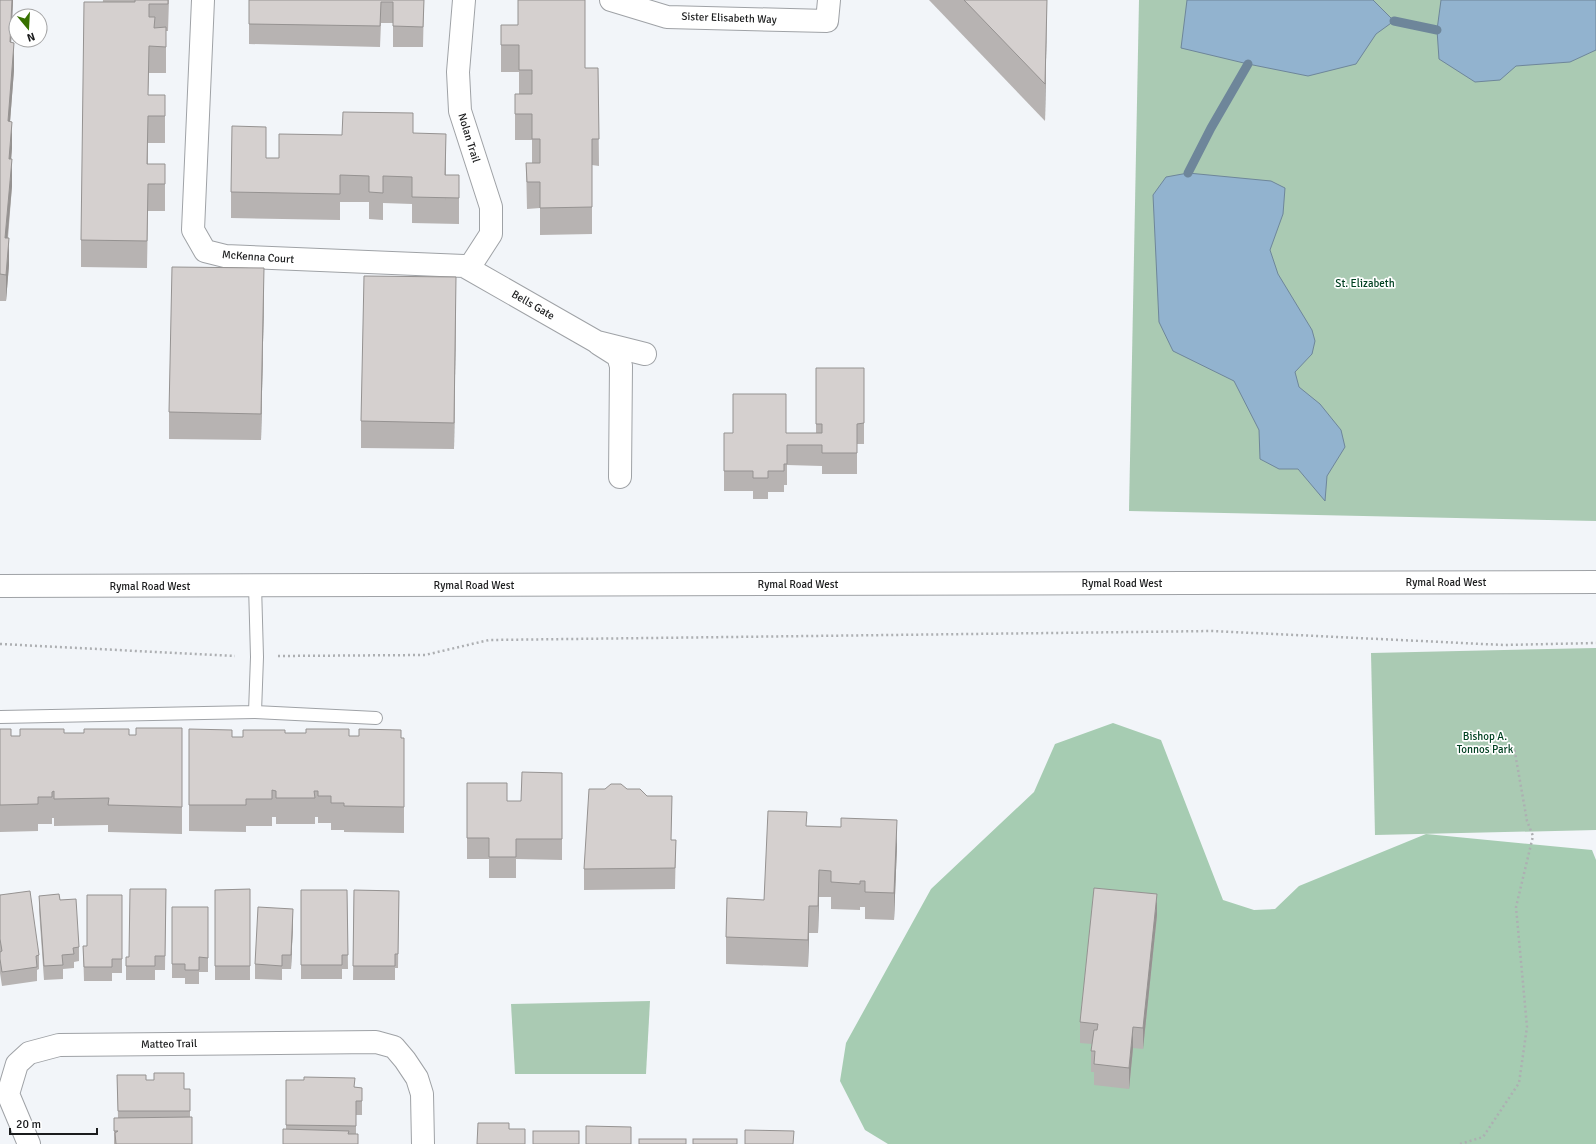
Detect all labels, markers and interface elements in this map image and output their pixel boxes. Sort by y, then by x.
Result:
north arrow [8,8,48,48]
street label: Sister Elisabeth Way [681,10,778,26]
text: N [25,30,37,44]
street label: Nolan Trail [455,112,483,164]
street label: McKenna Court [221,248,295,266]
park label: St. Elizabeth [1335,277,1395,290]
street label: Bells Gate [509,287,557,323]
street label: Rymal Road West [1406,576,1487,589]
street label: Rymal Road West [1082,577,1163,590]
street label: Rymal Road West [758,578,839,591]
street label: Rymal Road West [434,579,515,592]
street label: Rymal Road West [110,580,191,593]
park label: Bishop A. Tonnos Park [1457,730,1514,756]
street label: Matteo Trail [141,1037,197,1051]
scale bar [10,1110,97,1136]
text: 20 m [16,1117,41,1132]

